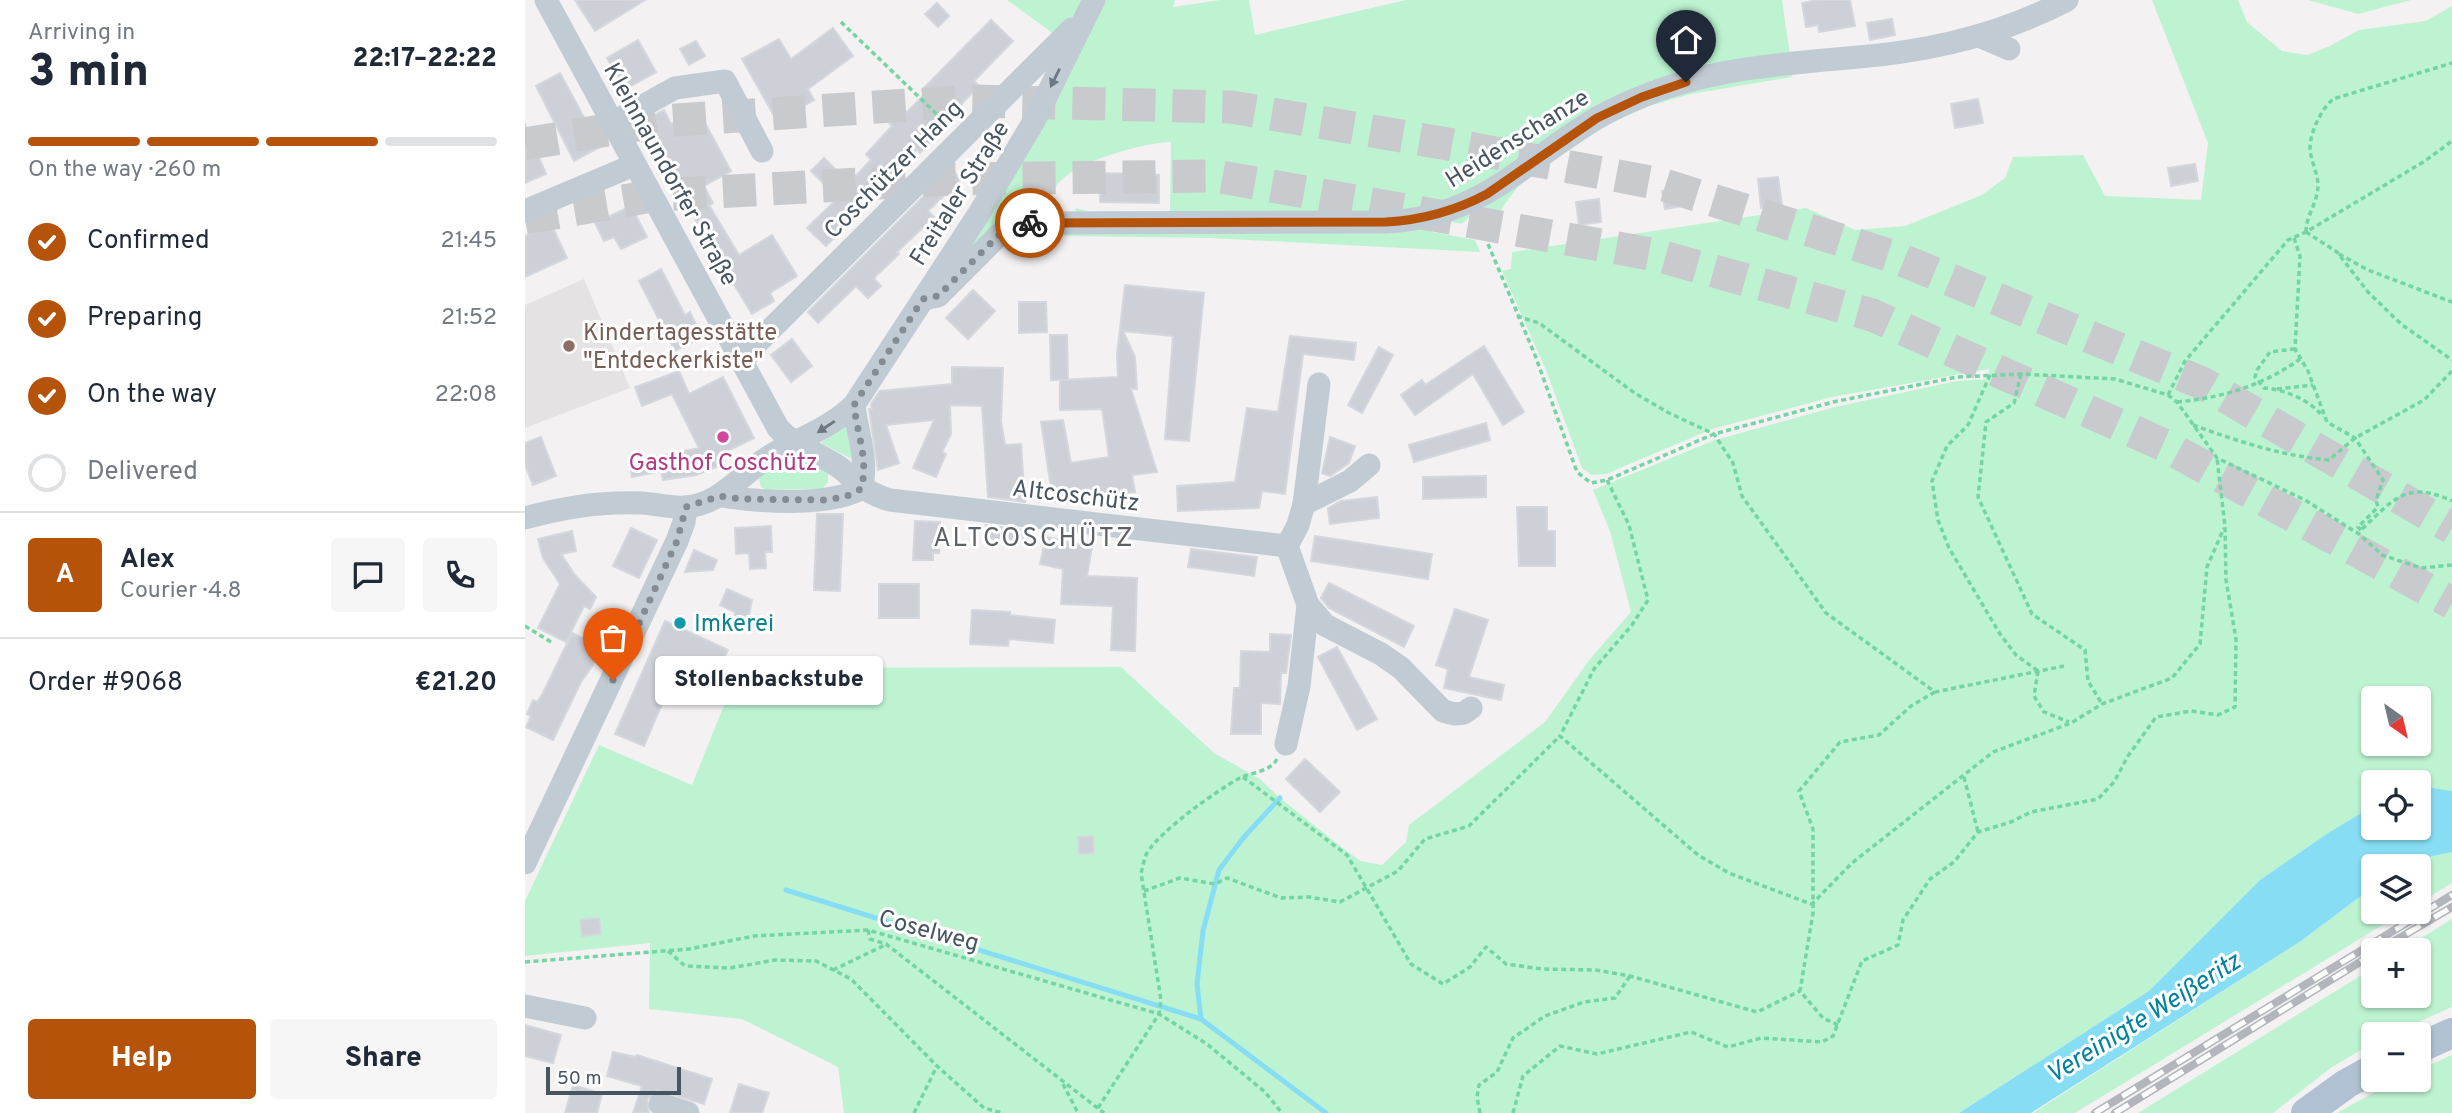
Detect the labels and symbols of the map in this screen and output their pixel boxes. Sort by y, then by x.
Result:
pin [1656,10,1716,82]
street label: Kleinnaundorfer Straße [595,58,743,292]
one-way arrow [1049,68,1060,88]
street label: Heidenschanze [1441,84,1596,196]
street label: Coschützer Hang [819,95,970,246]
street label: Freitaler Straße [904,116,1017,272]
courier [995,188,1065,258]
place label: Kindertagesstätte "Entdeckerkiste" [583,319,777,377]
marker: Kindertagesstätte "Entdeckerkiste" [561,338,577,354]
one-way arrow [817,420,835,434]
marker: Gasthof Coschütz [715,429,731,445]
place label: Gasthof Coschütz [628,449,818,479]
street label: Altcoschütz [1011,474,1141,520]
district label: ALTCOSCHÜTZ [933,522,1135,556]
pin [583,608,643,680]
place label: Imkerei [694,610,774,640]
marker: Imkerei [672,615,688,631]
callout: Stollenbackstube [655,656,883,704]
north arrow [2361,686,2431,756]
street label: Coselweg [875,904,982,960]
water label: Vereinigte Weißeritz [2041,945,2249,1092]
scale bar [546,1064,681,1096]

